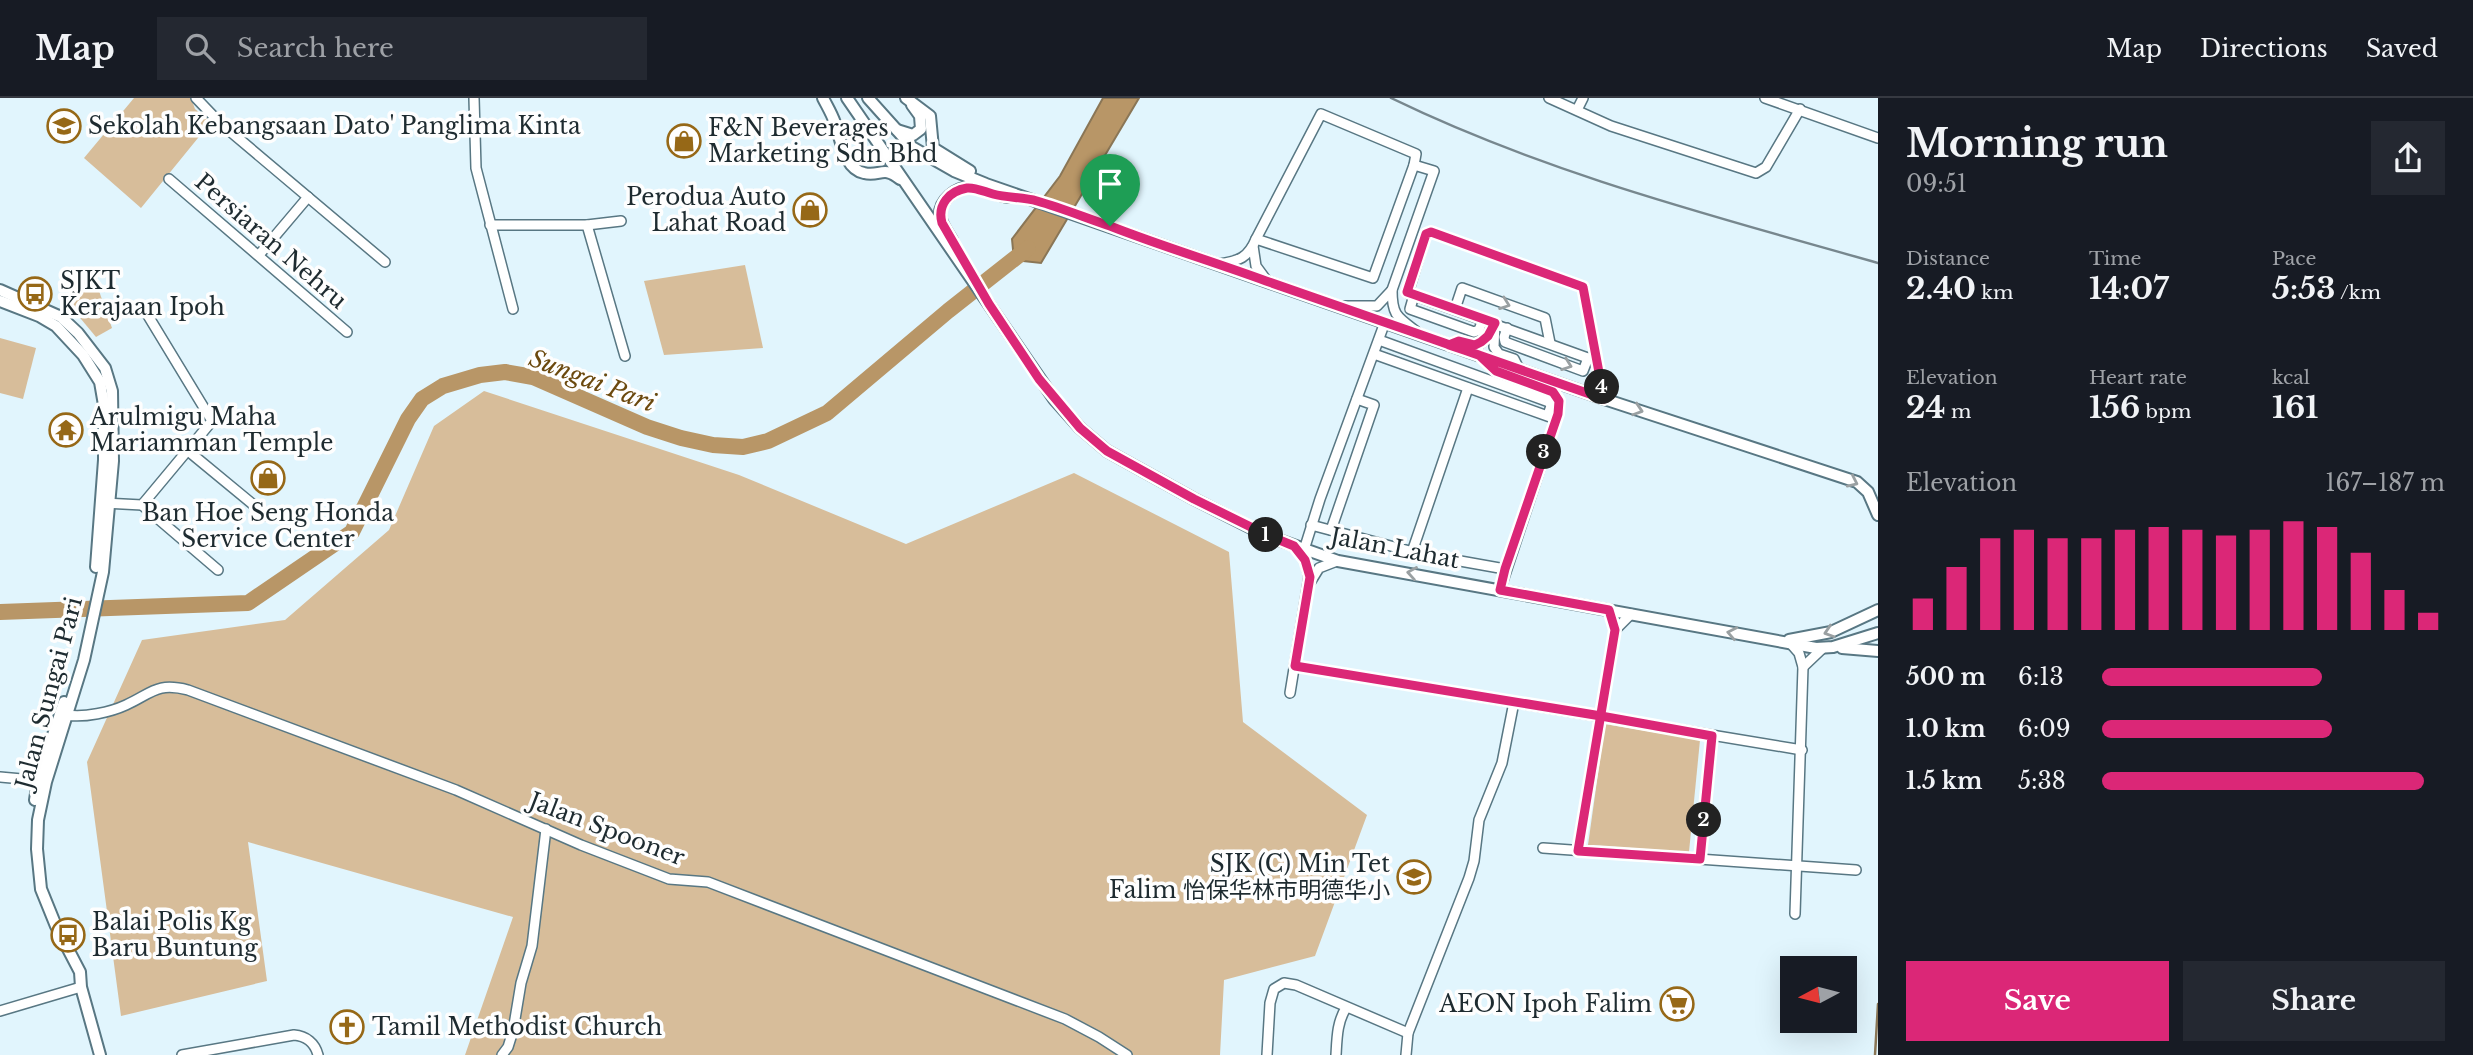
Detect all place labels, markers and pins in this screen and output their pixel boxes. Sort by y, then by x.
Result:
school or university icon: Sekolah Kebangsaan Dato' Panglima Kinta [45,107,83,145]
place label: Sekolah Kebangsaan Dato' Panglima Kinta [88,112,581,140]
place label: F&N Beverages Marketing Sdn Bhd [708,114,938,168]
shop icon: F&N Beverages Marketing Sdn Bhd [665,122,703,160]
pin [1080,154,1140,226]
place label: Perodua Auto Lahat Road [626,183,786,237]
shop icon: Perodua Auto Lahat Road [791,191,829,229]
place label: SJKT Kerajaan Ipoh [60,267,225,321]
bus stop icon: SJKT Kerajaan Ipoh [16,275,54,313]
pin: 4 [1584,370,1620,404]
place label: Arulmigu Maha Mariamman Temple [89,403,333,457]
temple icon: Arulmigu Maha Mariamman Temple [47,411,85,449]
pin: 3 [1526,434,1562,470]
shop icon: Ban Hoe Seng Honda Service Center [249,459,287,497]
place label: Ban Hoe Seng Honda Service Center [142,499,394,553]
pin: 1 [1248,518,1284,552]
pin: 2 [1686,802,1722,838]
place label: SJK (C) Min Tet Falim 怡保华林市明德华小 [1109,850,1390,904]
school or university icon: SJK (C) Min Tet Falim 怡保华林市明德华小 [1395,858,1433,896]
place label: Balai Polis Kg Baru Buntung [92,908,258,962]
bus stop icon: Balai Polis Kg Baru Buntung [49,916,87,954]
supermarket icon: AEON Ipoh Falim [1658,985,1696,1023]
place label: AEON Ipoh Falim [1438,990,1652,1018]
church icon: Tamil Methodist Church [328,1008,366,1046]
place label: Tamil Methodist Church [372,1013,662,1041]

